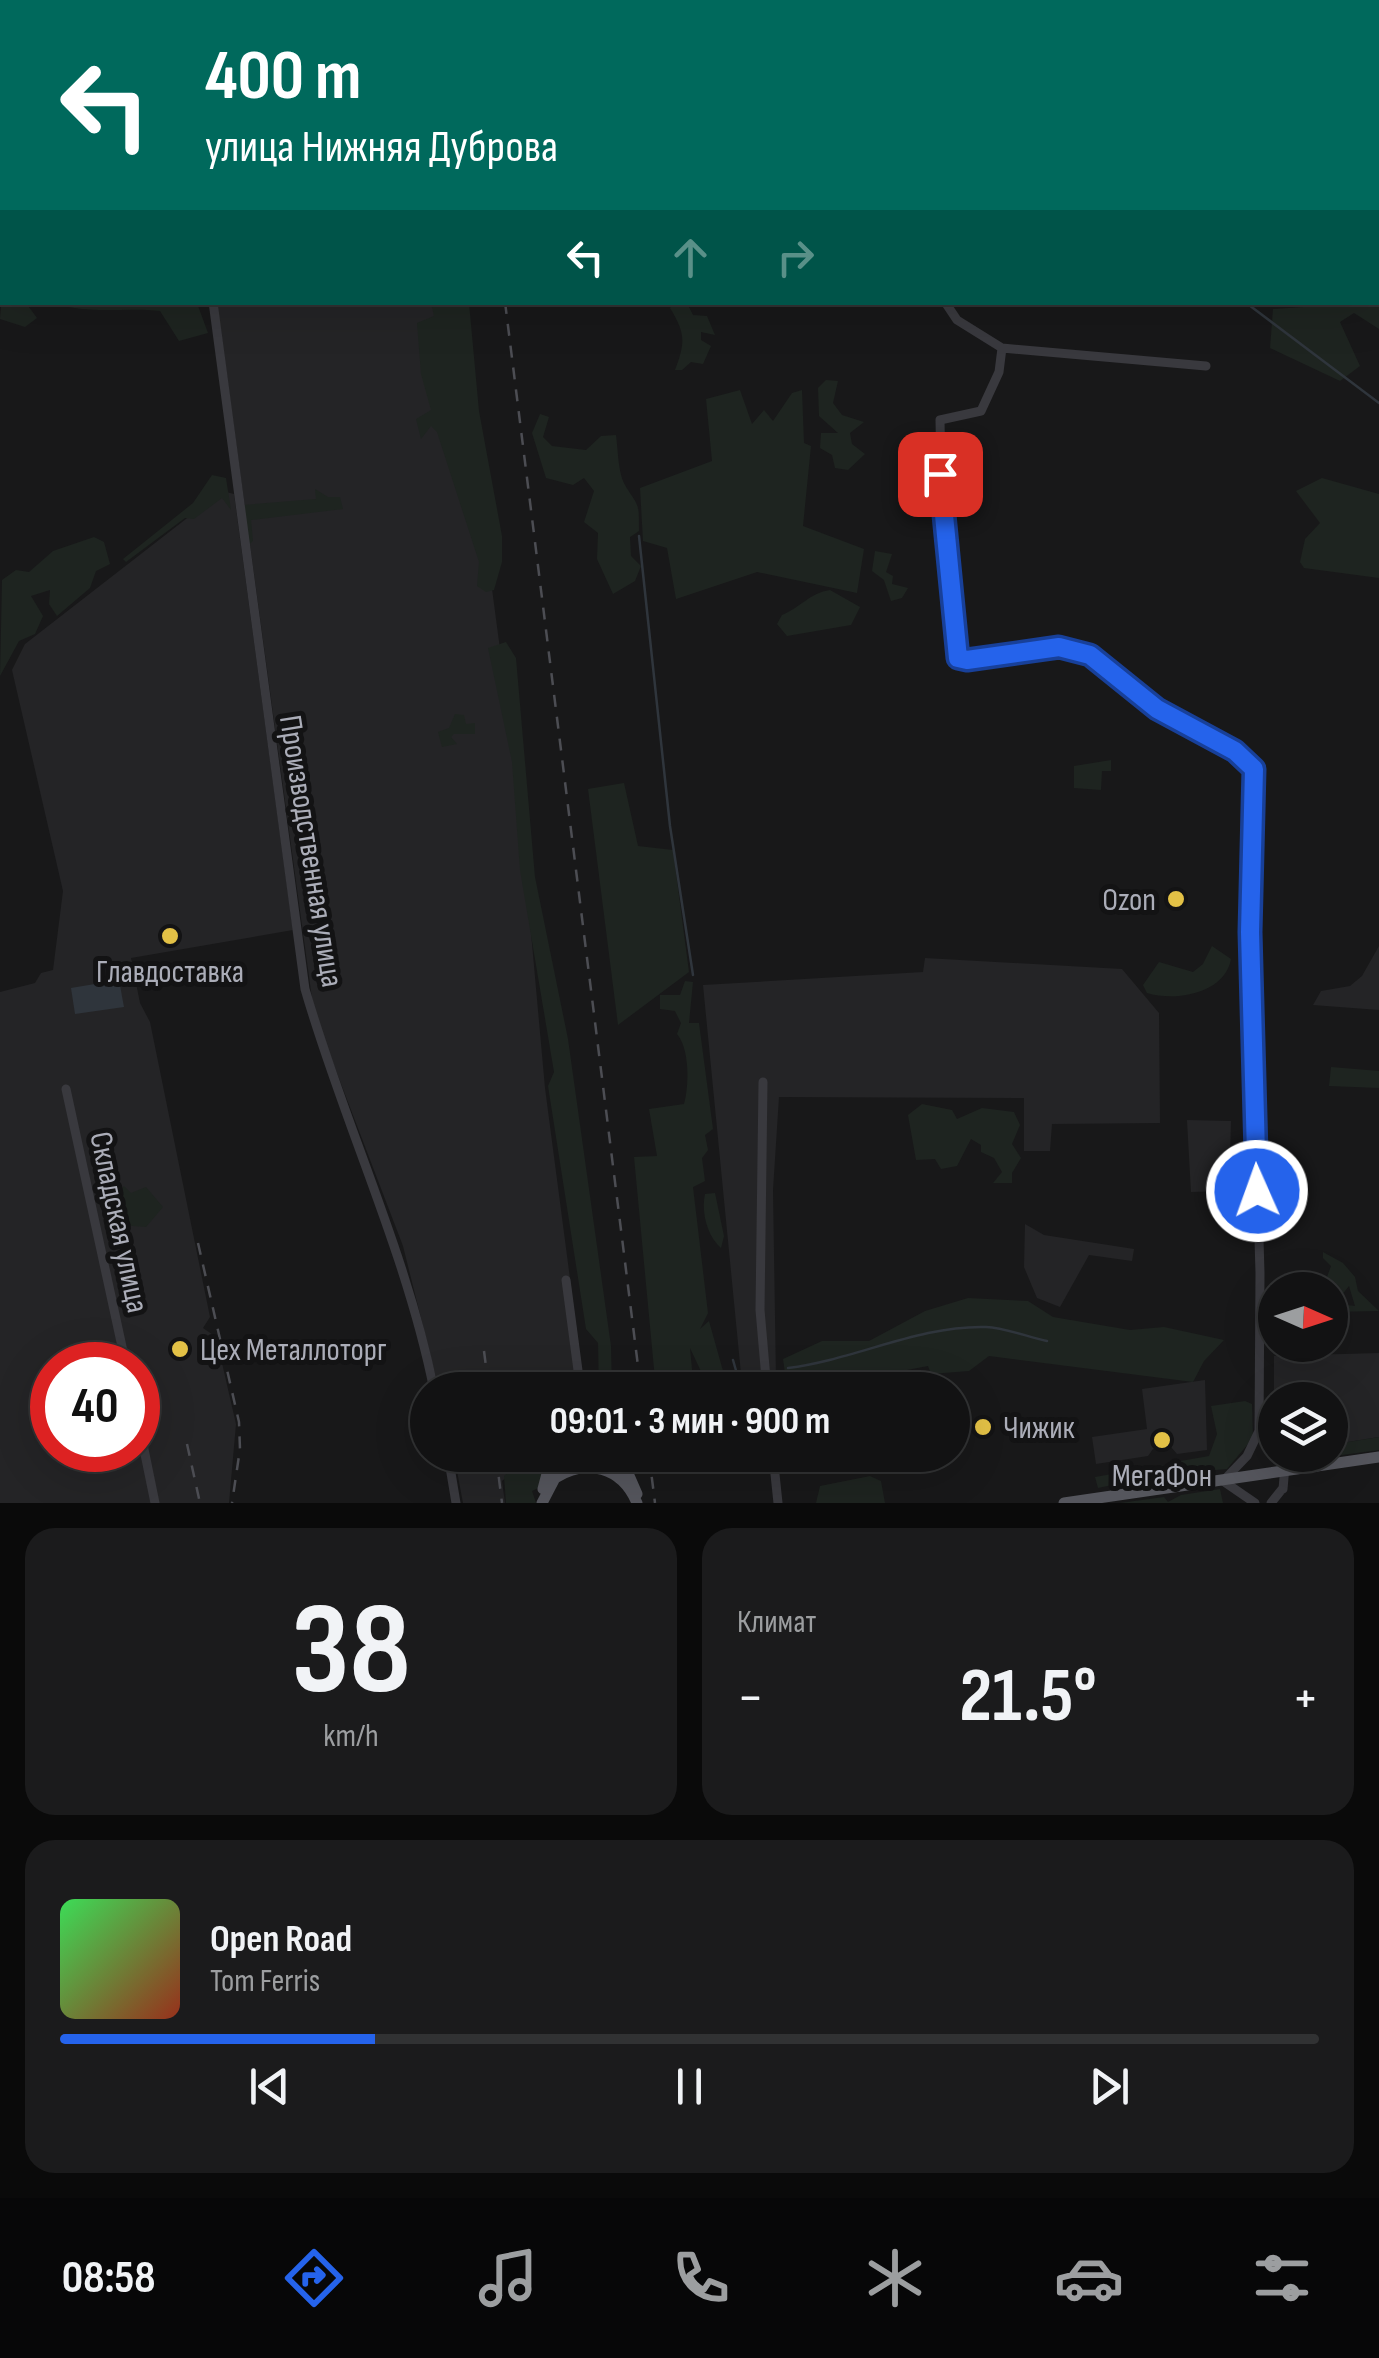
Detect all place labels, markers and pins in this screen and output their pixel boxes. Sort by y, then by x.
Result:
pin [898,432,983,517]
place label: Ozon [1102,881,1156,920]
marker: Ozon [1165,888,1187,910]
marker: Главдоставка [159,925,181,947]
place label: Главдоставка [96,953,244,992]
place label: Цех Металлоторг [200,1331,387,1370]
marker: Цех Металлоторг [169,1338,191,1360]
place label: Чижик [1003,1409,1076,1448]
marker: Чижик [972,1416,994,1438]
marker: МегаФон [1151,1429,1173,1451]
place label: МегаФон [1112,1457,1212,1496]

